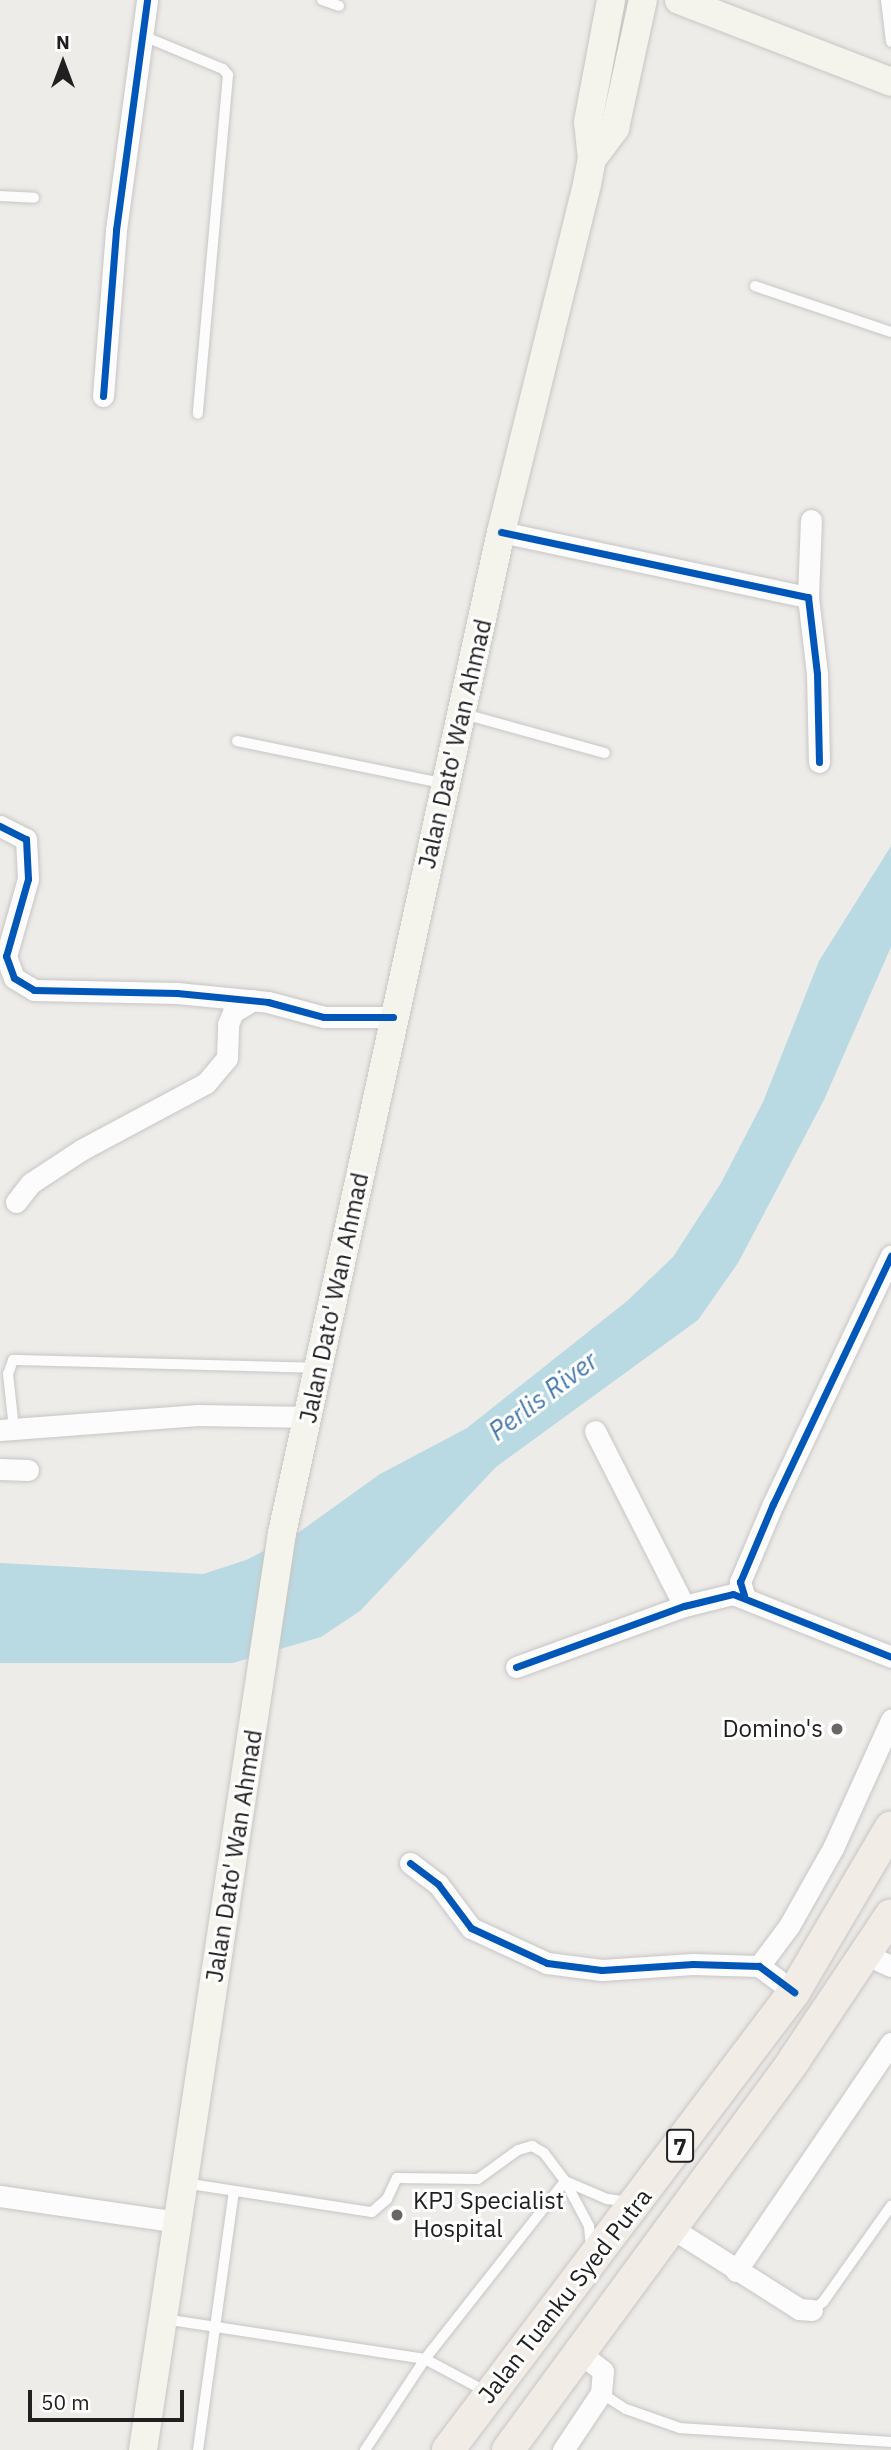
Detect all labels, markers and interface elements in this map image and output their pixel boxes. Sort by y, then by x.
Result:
north arrow [28,28,98,98]
text: N [56,30,70,54]
street label: Jalan Dato' Wan Ahmad [412,616,498,872]
street label: Jalan Dato' Wan Ahmad [293,1170,375,1426]
water label: Perlis River [482,1345,604,1447]
place label: Domino's [722,1715,823,1743]
marker: Domino's [829,1721,845,1737]
street label: Jalan Dato' Wan Ahmad [200,1728,268,1984]
road number: 7 [666,2126,694,2166]
street label: Jalan Tuanku Syed Putra [472,2183,658,2409]
place label: KPJ Specialist Hospital [413,2187,564,2243]
marker: KPJ Specialist Hospital [387,2205,407,2225]
scale bar [32,2376,187,2420]
text: 50 m [41,2388,90,2416]

